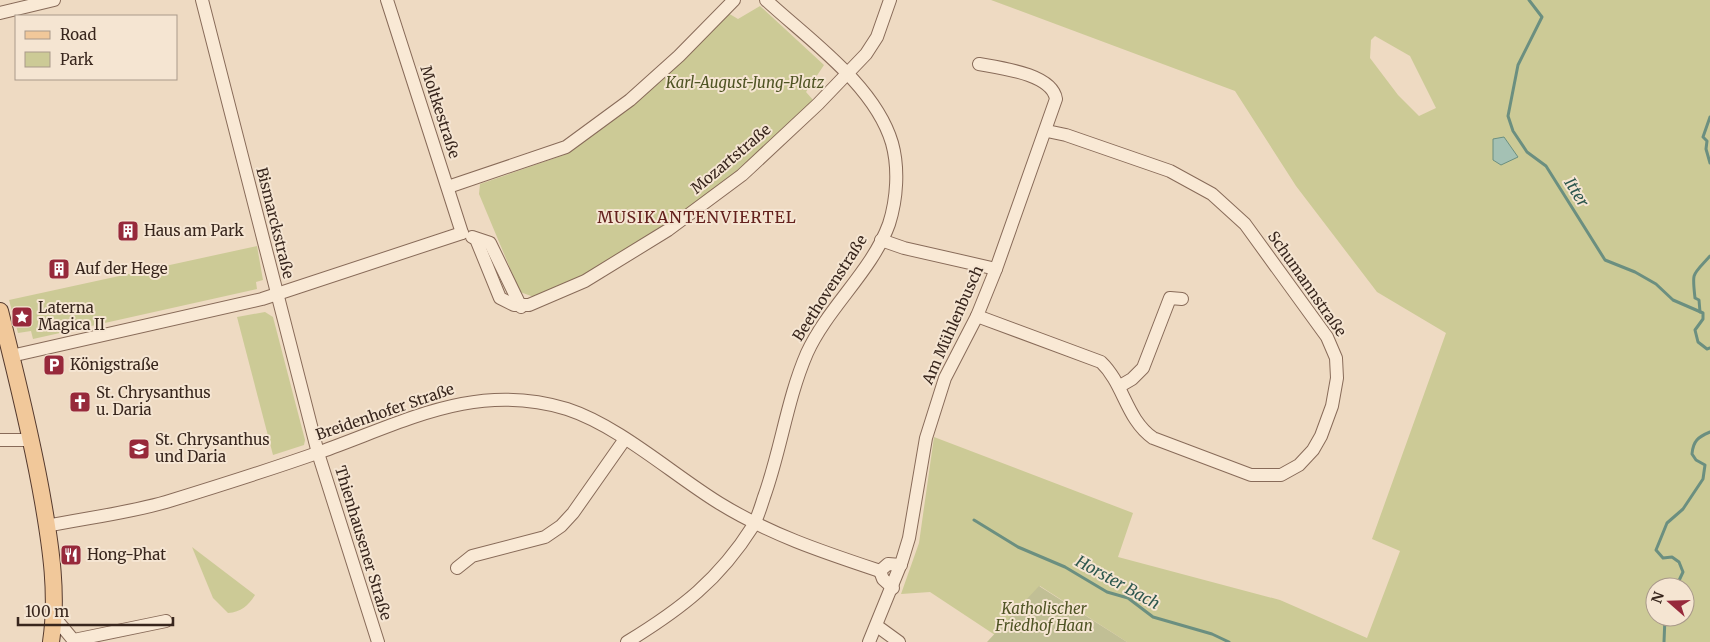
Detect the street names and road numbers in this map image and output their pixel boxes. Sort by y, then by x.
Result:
street label: Moltkestraße [417,63,464,161]
street label: Mozartstraße [687,120,775,197]
street label: Bismarckstraße [252,165,299,281]
street label: Schumannstraße [1264,228,1351,340]
street label: Beethovenstraße [788,231,871,344]
street label: Am Mühlenbusch [917,262,987,388]
street label: Breidenhofer Straße [313,379,457,444]
street label: Thienhausener Straße [331,463,396,623]

